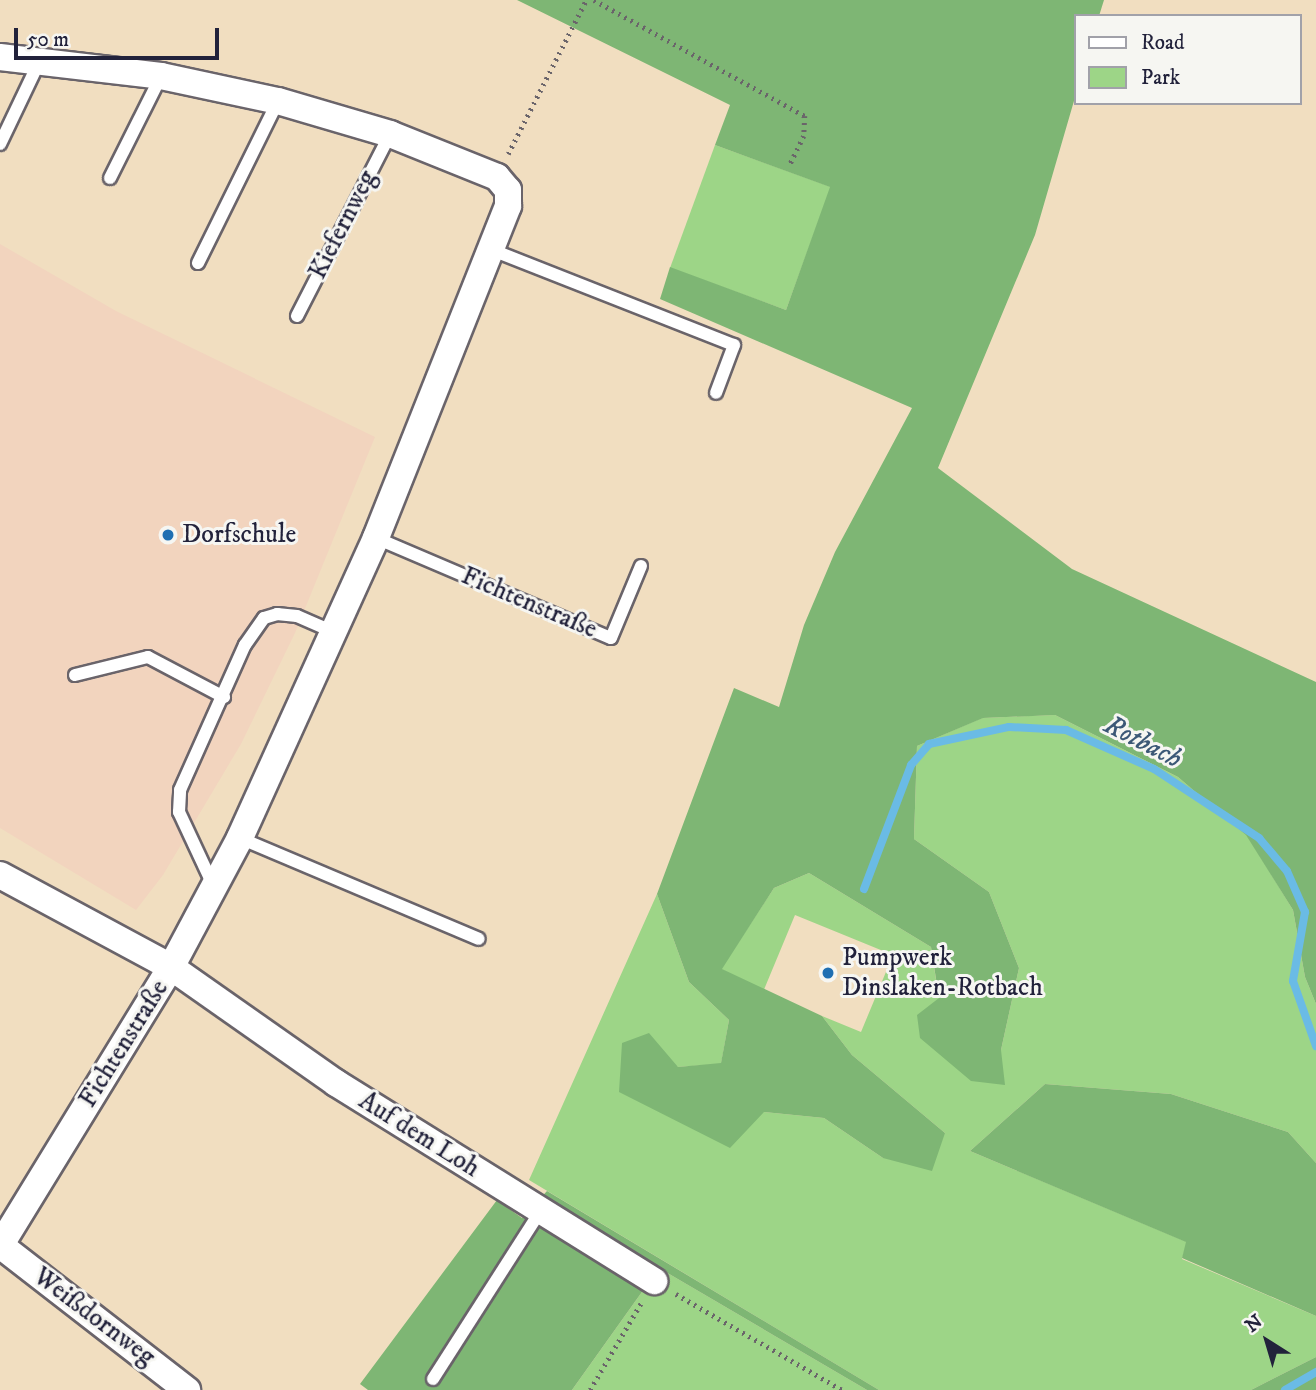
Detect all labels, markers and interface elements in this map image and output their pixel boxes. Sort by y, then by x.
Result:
scale bar [18,14,222,58]
legend [1074,14,1302,105]
text: 50 m [27,27,69,53]
text: Road [1141,30,1185,56]
text: Park [1141,65,1180,91]
street label: Kiefernweg [302,165,384,285]
place label: Dorfschule [182,519,296,551]
marker: Dorfschule [160,527,176,543]
street label: Fichtenstraße [457,560,601,646]
water label: Rotbach [1098,708,1188,776]
place label: Pumpwerk Dinslaken-Rotbach [842,942,1043,1004]
marker: Pumpwerk Dinslaken-Rotbach [820,965,836,981]
street label: Fichtenstraße [73,975,175,1113]
street label: Auf dem Loh [353,1086,485,1184]
street label: Weißdornweg [27,1261,161,1373]
north arrow [1232,1306,1302,1376]
text: N [1241,1310,1267,1338]

